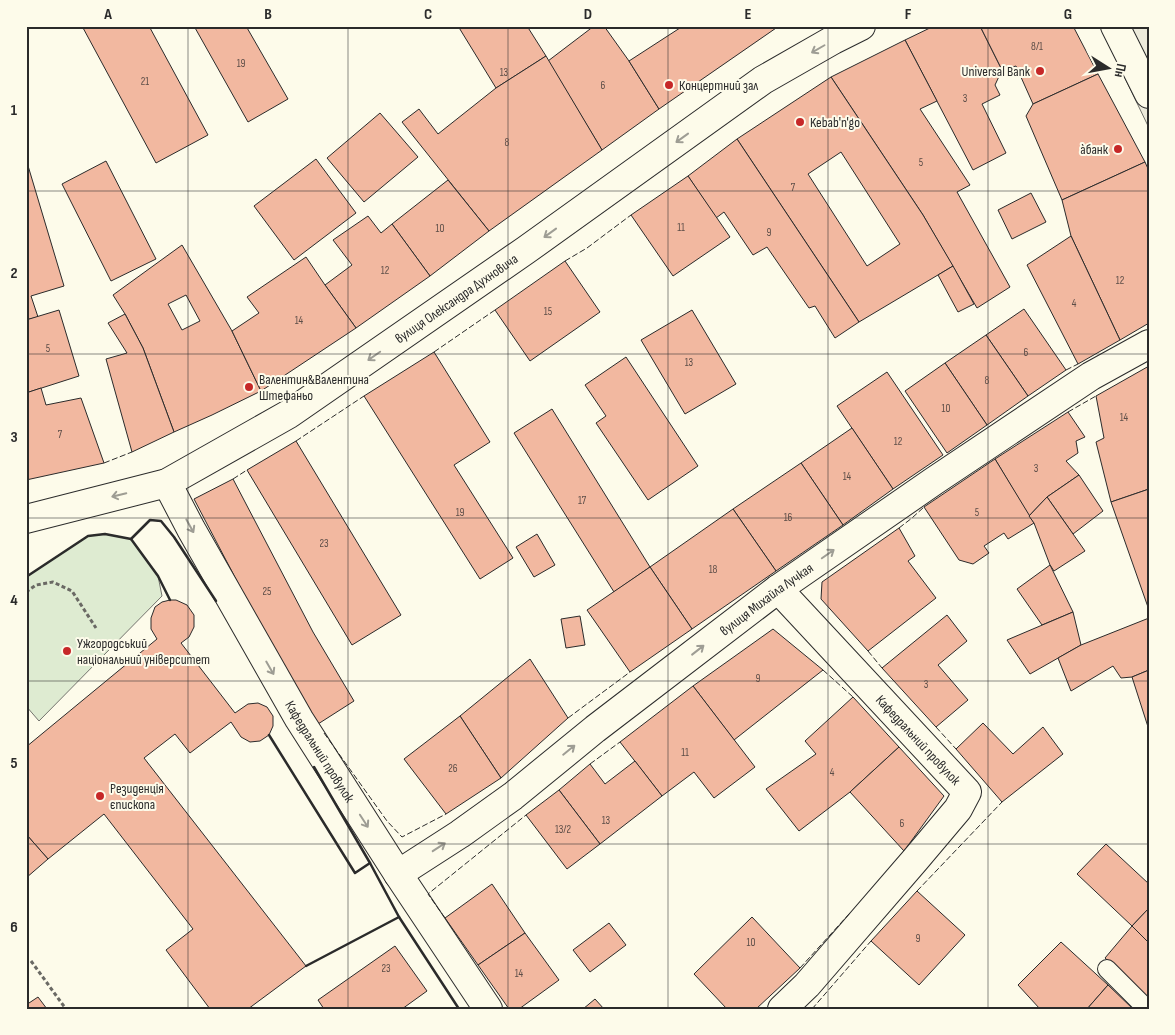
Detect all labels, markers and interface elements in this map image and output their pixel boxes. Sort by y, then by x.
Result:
text: A [103,5,112,24]
text: B [264,5,272,24]
text: C [424,5,432,24]
text: D [584,5,592,24]
text: E [745,5,752,24]
text: F [905,5,912,24]
text: G [1064,5,1072,24]
house number: 8/1 [1031,40,1043,53]
north arrow [1082,42,1132,92]
one-way arrow [811,45,826,54]
house number: 19 [237,57,245,70]
text: Пн [1111,62,1130,79]
place label: Universal Bank [962,63,1031,80]
marker: Universal Bank [1034,65,1046,77]
house number: 13 [500,66,509,79]
house number: 21 [141,75,149,88]
place label: Концертний зал [679,77,758,94]
house number: 6 [601,79,606,92]
marker: Концертний зал [663,79,675,91]
house number: 3 [963,92,968,105]
text: 1 [11,101,18,120]
place label: Kebab'n'go [810,114,860,131]
marker: Kebab'n'go [794,116,806,128]
one-way arrow [675,133,689,143]
house number: 8 [505,136,510,149]
place label: а̀банк [1080,141,1109,158]
marker: а̀банк [1112,143,1124,155]
house number: 5 [919,156,923,169]
house number: 7 [791,181,796,194]
house number: 11 [677,221,685,234]
house number: 10 [436,222,444,235]
house number: 9 [767,226,772,239]
one-way arrow [543,228,557,238]
street label: вулиця Олександра Духновича [392,250,521,347]
text: 2 [10,264,18,283]
house number: 12 [381,264,390,277]
house number: 12 [1116,274,1125,287]
house number: 4 [1072,297,1077,310]
house number: 15 [544,305,552,318]
house number: 14 [295,314,304,327]
house number: 5 [46,342,50,355]
house number: 6 [1024,346,1029,359]
one-way arrow [367,351,381,361]
house number: 13 [685,356,694,369]
place label: Валентин&Валентина Штефаньо [259,371,369,404]
house number: 8 [985,374,990,387]
marker: Валентин&Валентина Штефаньо [243,381,255,393]
house number: 10 [942,402,950,415]
house number: 14 [1120,411,1129,424]
text: 3 [10,428,18,447]
house number: 7 [58,428,63,441]
house number: 12 [894,435,903,448]
house number: 3 [1034,462,1039,475]
house number: 14 [843,470,852,483]
one-way arrow [112,491,128,501]
house number: 17 [578,494,587,507]
house number: 19 [456,506,464,519]
house number: 5 [975,506,979,519]
house number: 16 [784,511,793,524]
one-way arrow [185,519,195,534]
house number: 23 [319,537,329,550]
one-way arrow [821,549,835,559]
street label: вулиця Михайла Лучкая [717,559,816,639]
house number: 18 [709,563,718,576]
house number: 25 [263,585,271,598]
text: 4 [10,591,18,610]
place label: Ужгородський національний університет [77,635,210,668]
marker: Ужгородський національний університет [61,645,73,657]
one-way arrow [691,645,704,656]
one-way arrow [265,660,275,675]
house number: 9 [756,672,761,685]
house number: 3 [924,678,929,691]
street label: Кафедральний провулок [872,692,965,789]
street label: Кафедральний провулок [281,698,358,806]
one-way arrow [563,745,576,756]
house number: 11 [681,746,689,759]
text: 5 [10,754,18,773]
house number: 26 [448,762,458,775]
house number: 4 [830,766,835,779]
place label: Резиденція єпископа [110,780,164,813]
marker: Резиденція єпископа [94,790,106,802]
one-way arrow [360,813,370,827]
house number: 13 [602,814,611,827]
house number: 6 [900,817,905,830]
house number: 13/2 [555,823,572,836]
one-way arrow [432,842,446,852]
text: 6 [10,918,18,937]
house number: 9 [916,932,921,945]
house number: 10 [747,936,755,949]
house number: 23 [381,962,391,975]
house number: 14 [515,967,524,980]

